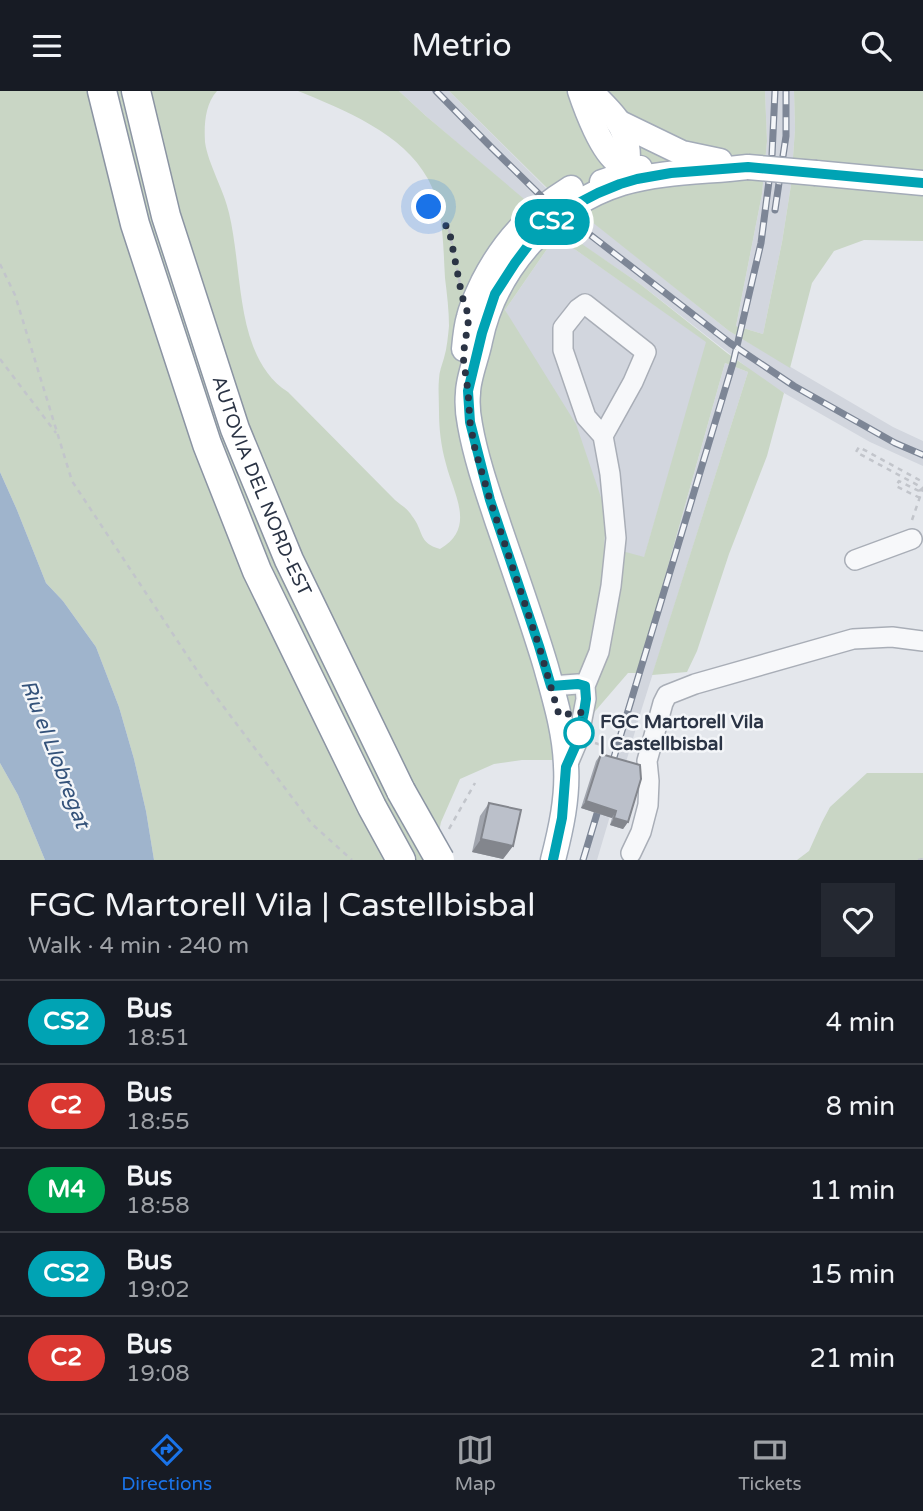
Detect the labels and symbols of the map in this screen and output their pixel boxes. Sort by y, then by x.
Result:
your location [411,189,446,224]
line badge: CS2 [512,199,592,245]
street label: AUTOVIA DEL NORD-EST [208,373,316,600]
water label: Riu el Llobregat [15,676,95,834]
place label: FGC Martorell Vila | Castellbisbal [600,711,764,755]
marker: FGC Martorell Vila | Castellbisbal [564,718,594,748]

